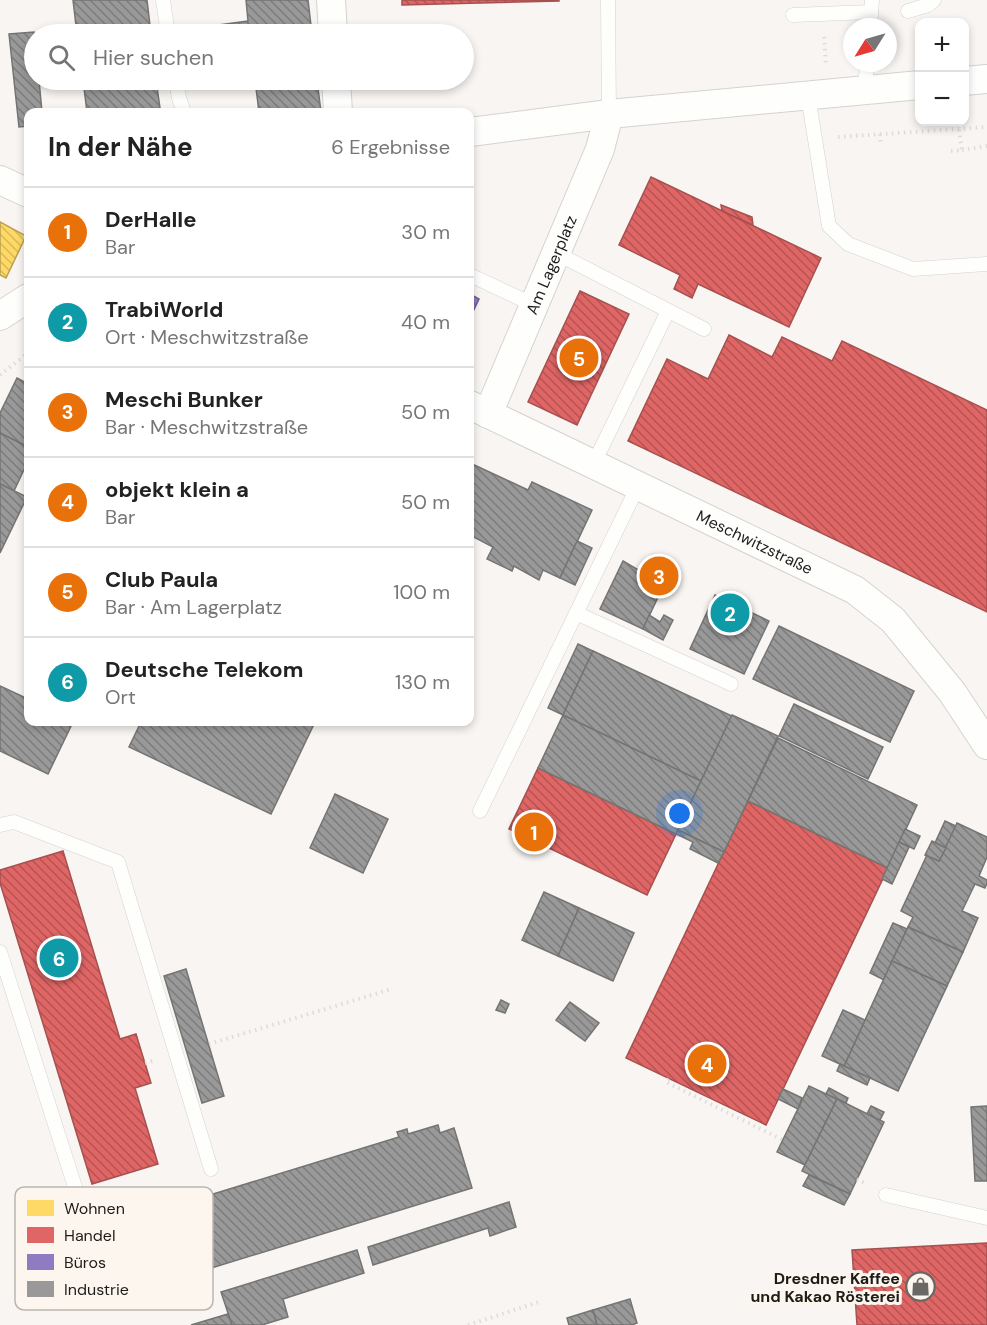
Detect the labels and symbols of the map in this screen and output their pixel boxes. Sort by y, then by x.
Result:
north arrow [843,18,897,72]
street label: Am Lagerplatz [521,212,581,318]
pin: 5 [560,336,598,380]
street label: Meschwitzstraße [693,505,816,579]
pin: 3 [640,554,678,598]
pin: 2 [710,590,750,636]
your location [665,799,694,828]
pin: 1 [514,810,554,854]
pin: 6 [40,936,78,980]
pin: 4 [688,1042,726,1086]
legend [15,1187,213,1310]
text: Wohnen [64,1198,125,1219]
text: Handel [64,1225,115,1246]
text: Büros [64,1252,106,1273]
place label: Dresdner Kaffee und Kakao Rösterei [751,1268,900,1307]
shop icon: Dresdner Kaffee und Kakao Rösterei [905,1271,937,1303]
text: Industrie [64,1279,129,1300]

